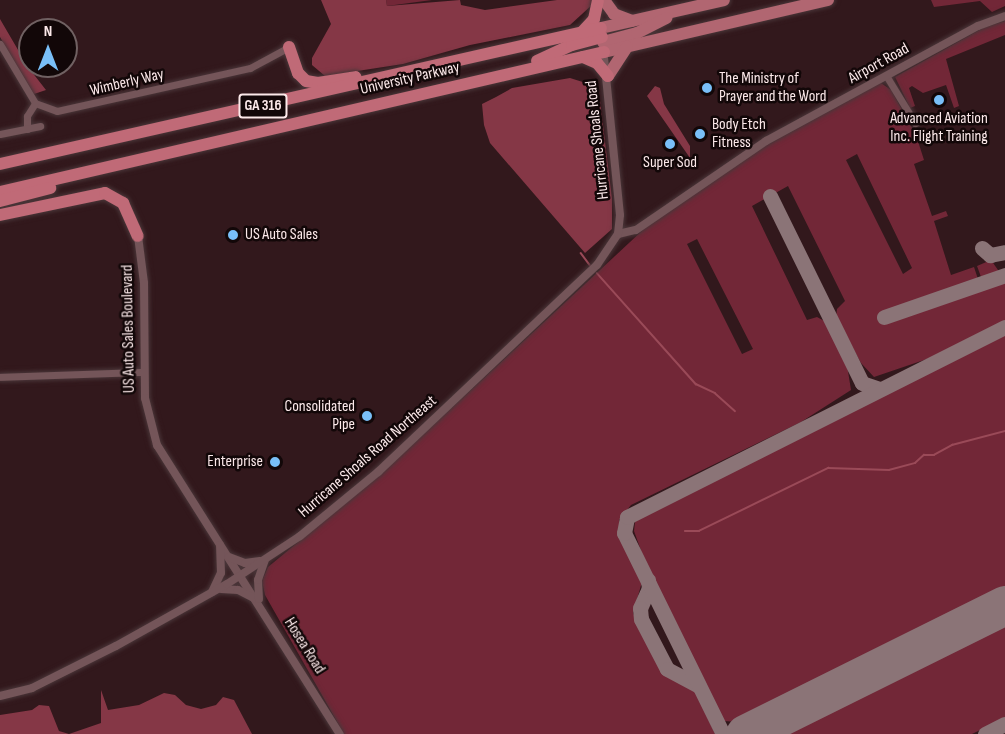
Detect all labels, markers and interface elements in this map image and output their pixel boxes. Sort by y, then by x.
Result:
north arrow [18,18,78,78]
text: N [44,22,52,41]
street label: Airport Road [845,39,913,89]
street label: University Parkway [358,58,462,100]
street label: Wimberly Way [88,65,166,101]
place label: The Ministry of Prayer and the Word [719,69,826,107]
street label: Hurricane Shoals Road [582,80,614,200]
marker: The Ministry of Prayer and the Word [700,81,714,95]
marker: Advanced Aviation Inc. Flight Training [932,93,946,107]
road number: GA 316 [238,94,288,118]
place label: Advanced Aviation Inc. Flight Training [890,109,988,147]
place label: Body Etch Fitness [712,115,766,153]
marker: Body Etch Fitness [693,127,707,141]
marker: Super Sod [663,137,677,151]
place label: Super Sod [643,153,697,173]
place label: US Auto Sales [245,225,318,245]
marker: US Auto Sales [226,228,240,242]
street label: US Auto Sales Boulevard [118,265,140,393]
street label: Hurricane Shoals Road Northeast [295,392,441,522]
place label: Consolidated Pipe [285,397,355,435]
marker: Consolidated Pipe [360,409,374,423]
place label: Enterprise [207,452,263,472]
marker: Enterprise [268,455,282,469]
street label: Hosea Road [279,614,329,678]

